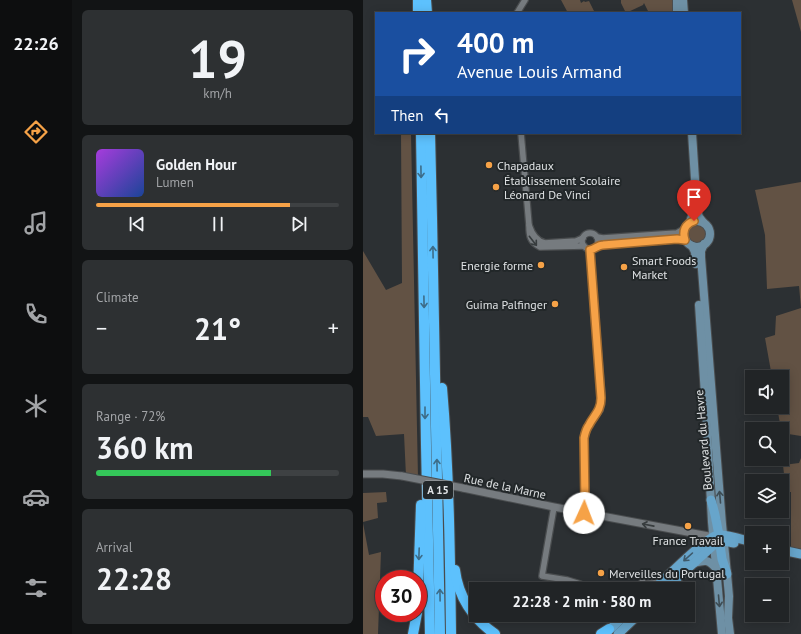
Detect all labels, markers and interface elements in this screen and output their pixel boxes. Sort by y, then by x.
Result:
text: 400 m [457,24,534,61]
text: 19 [188,25,247,92]
icon: right [391,28,443,80]
text: 22:26 [13,32,59,55]
text: Avenue Louis Armand [457,60,622,83]
text: km/h [203,85,232,102]
icon: left [431,104,453,126]
text: Then [391,106,423,125]
icon: directions [22,118,50,146]
text: Golden Hour [156,155,236,174]
place label: Chapadaux [497,158,554,173]
marker: Chapadaux [484,160,494,170]
one-way arrow [417,165,425,178]
place label: Établissement Scolaire Léonard De Vinci [504,173,620,202]
text: Lumen [156,174,194,191]
pin [677,180,711,221]
marker: Établissement Scolaire Léonard De Vinci [491,182,501,192]
icon: arrive [683,186,705,208]
icon: music [22,209,50,237]
icon: previous [126,213,148,235]
icon: pause [207,213,229,235]
icon: next [288,213,310,235]
one-way arrow [529,235,538,246]
one-way arrow [429,246,437,259]
place label: Smart Foods Market [632,253,696,282]
place label: Energie forme [461,258,533,273]
marker: Energie forme [536,260,546,270]
marker: Smart Foods Market [619,262,629,272]
text: Climate [96,289,139,306]
one-way arrow [420,295,428,308]
place label: Guima Palfinger [466,297,547,312]
marker: Guima Palfinger [550,299,560,309]
icon: phone [22,300,50,328]
text: 21° [194,309,241,348]
text: − [96,314,107,342]
text: + [328,314,339,342]
map controls [745,370,789,622]
button: sound [745,370,789,414]
street label: Boulevard du Havre [691,389,715,491]
icon: climate [22,392,50,420]
one-way arrow [421,406,429,419]
text: Range · 72% [96,408,165,425]
button: search [745,422,789,466]
text: 360 km [96,428,194,467]
one-way arrow [433,459,441,472]
street label: Rue de la Marne [463,470,547,502]
button: layers [745,474,789,518]
road number: A 15 [423,481,453,499]
icon: car [22,483,50,511]
one-way arrow [716,491,723,504]
position arrow [563,492,605,534]
one-way arrow [641,521,654,529]
marker: France Travail [683,521,693,531]
button: + [745,526,789,570]
place label: France Travail [653,533,724,548]
text: Arrival [96,539,132,556]
one-way arrow [416,547,423,560]
one-way arrow [683,553,694,562]
text: 22:28 [96,559,172,598]
place label: Merveilles du Portugal [609,566,725,581]
marker: Merveilles du Portugal [596,568,606,578]
speed limit sign: 30 [375,570,427,622]
icon: filters [22,574,50,602]
button: − [745,578,789,622]
one-way arrow [436,589,443,602]
text: 22:28 · 2 min · 580 m [513,592,651,611]
one-way arrow [716,594,723,607]

